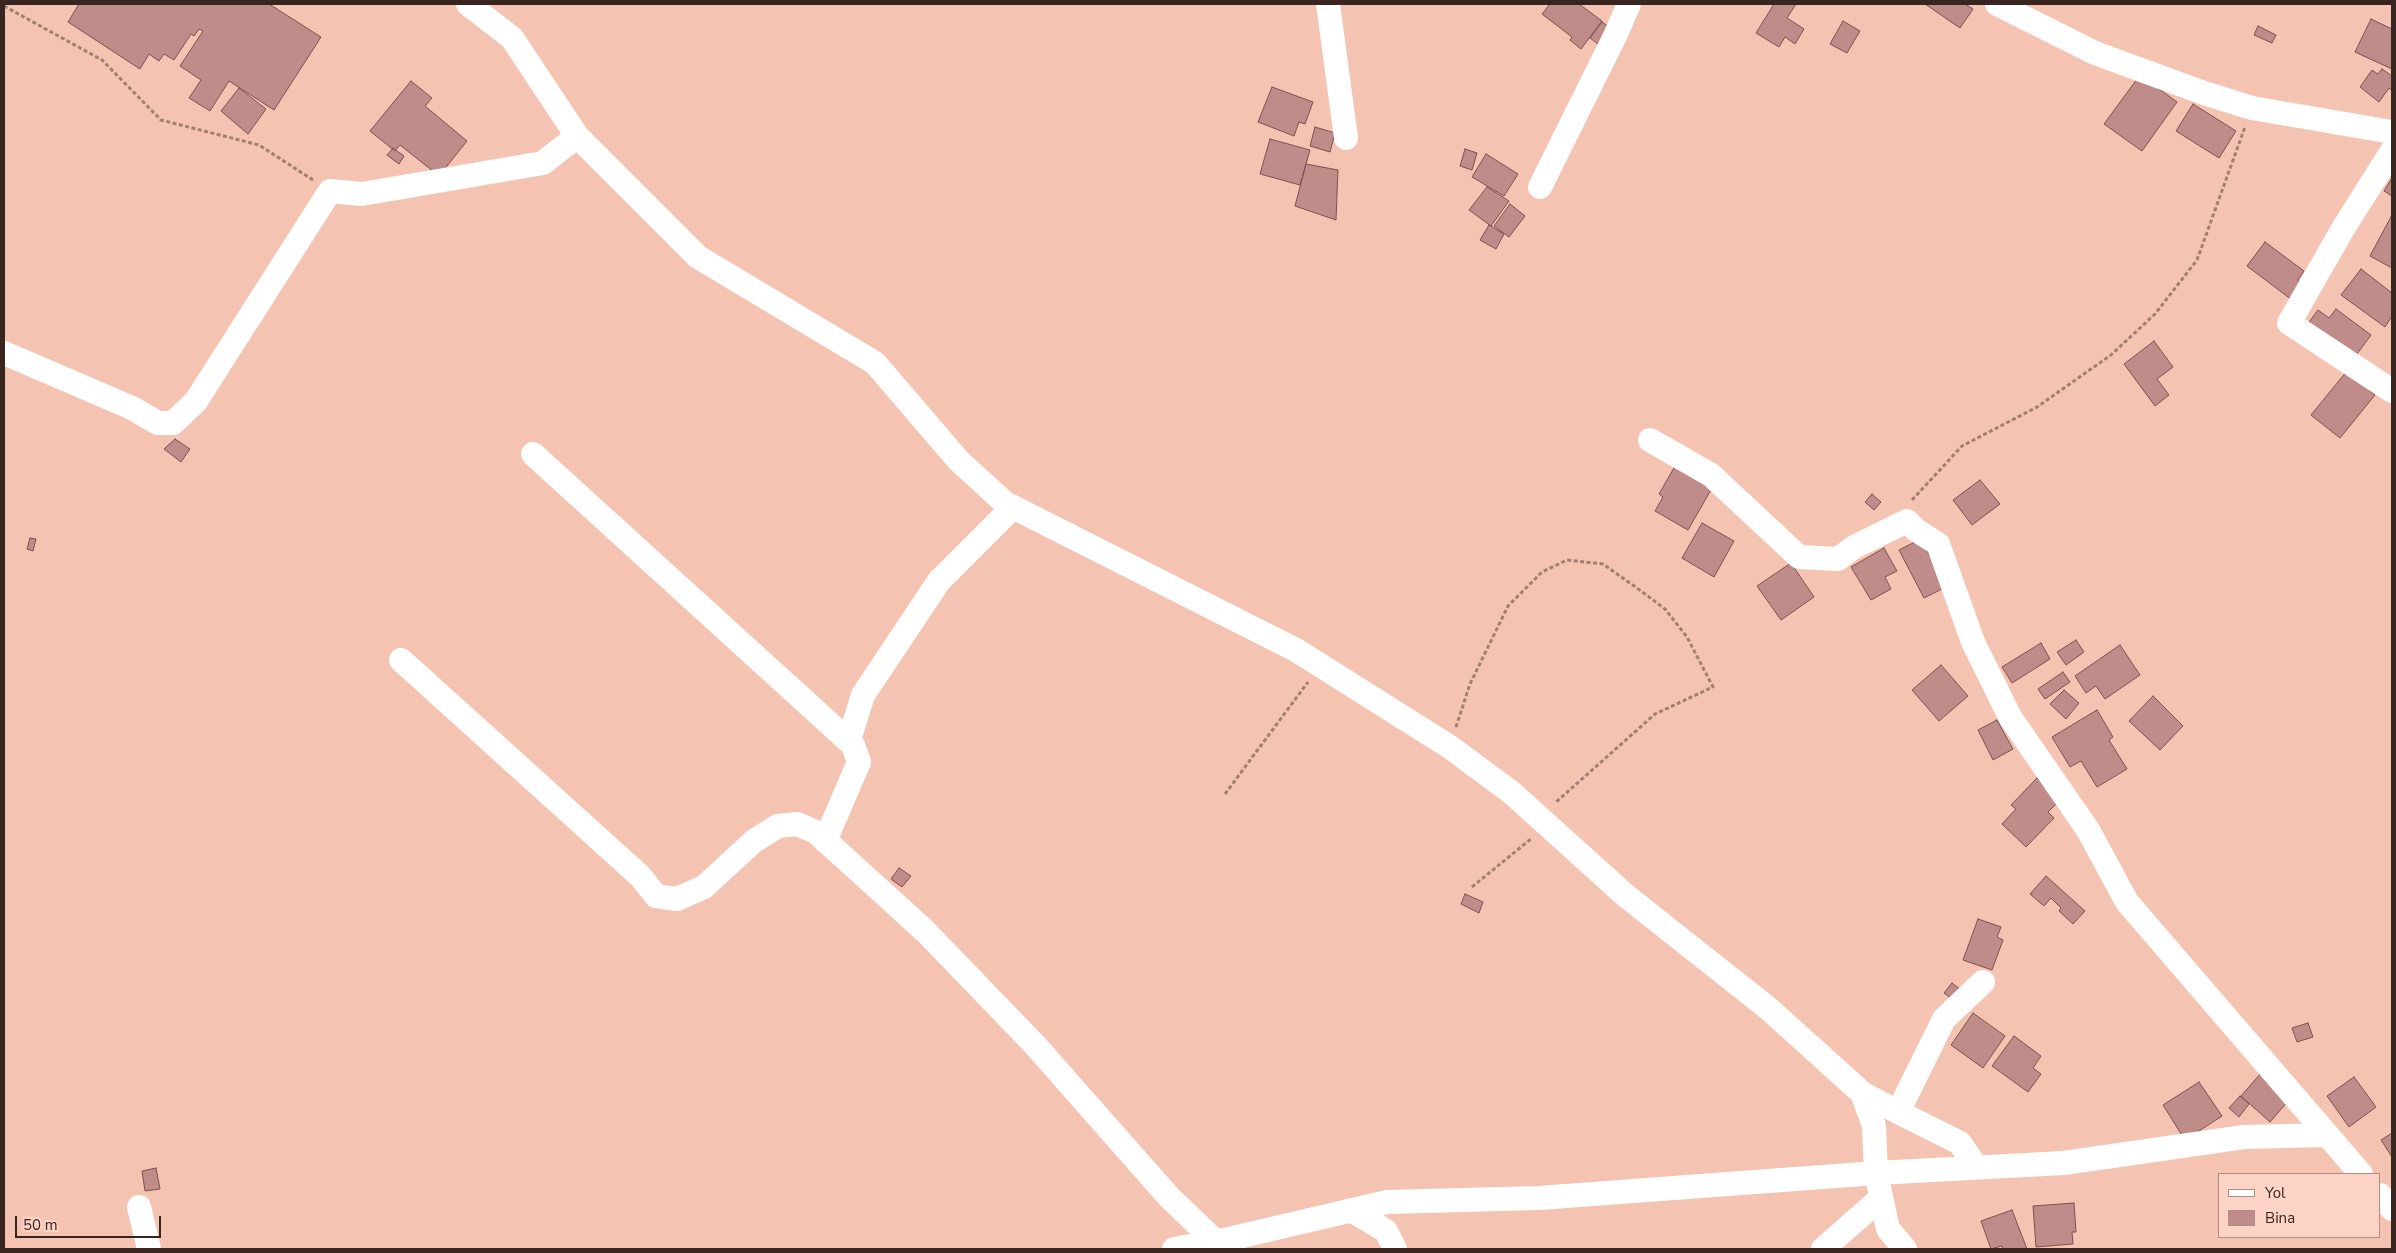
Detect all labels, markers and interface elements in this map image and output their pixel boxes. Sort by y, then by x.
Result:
legend [2218,1173,2381,1238]
text: Yol [2265,1183,2286,1203]
scale bar [18,1206,164,1238]
text: Bina [2265,1208,2295,1228]
text: 50 m [23,1215,58,1235]

